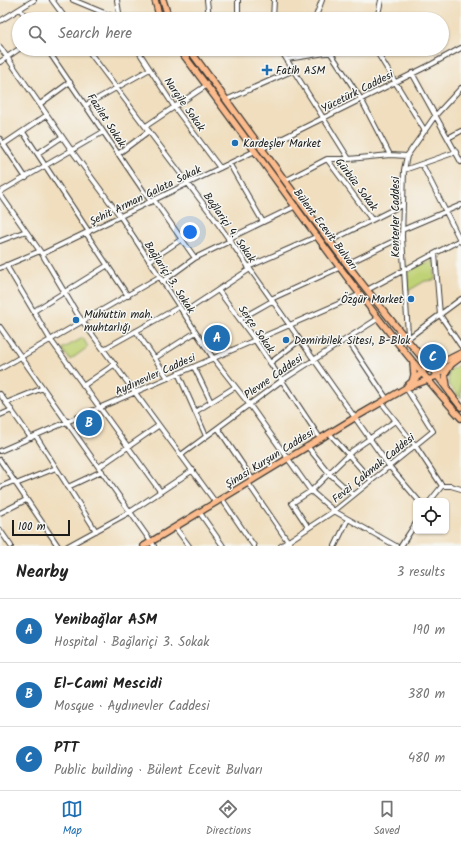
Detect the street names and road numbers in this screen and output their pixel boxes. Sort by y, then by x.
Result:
street label: Yücetürk Caddesi [318,66,397,118]
street label: Nargile Sokak [159,74,210,136]
street label: Fazilet Sokak [82,90,131,152]
street label: Gürbüz Sokak [330,154,383,216]
street label: Şehit Arman Galata Sokak [86,161,205,231]
street label: Kenterler Caddesi [387,176,405,257]
street label: Bülent Ecevit Bulvarı [289,185,362,274]
street label: Bağlariçi 4. Sokak [198,188,261,267]
street label: Bağlariçi 3. Sokak [139,238,200,318]
street label: Serçe Sokak [233,302,280,358]
street label: Aydınevler Caddesi [112,349,199,401]
street label: Plevne Caddesi [240,350,307,404]
street label: Şinasi Kurşun Caddesi [222,424,318,493]
street label: Fevzi Çakmak Caddesi [328,429,419,508]

